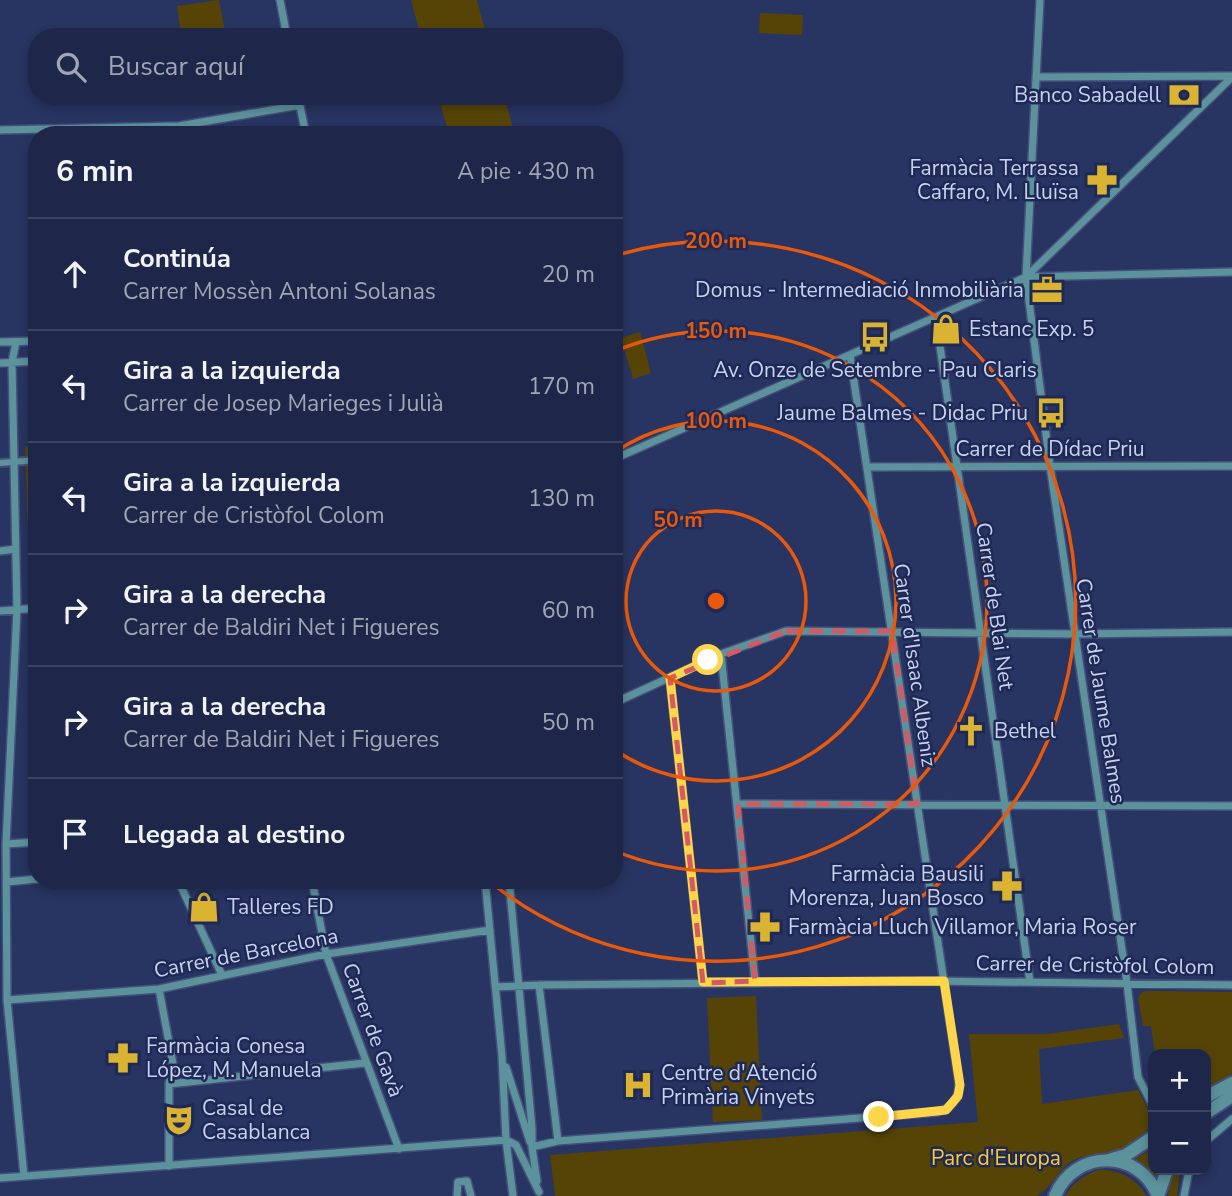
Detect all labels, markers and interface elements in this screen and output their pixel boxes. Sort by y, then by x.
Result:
search box [28,28,623,105]
icon: search [52,48,90,86]
text: Buscar aquí [108,49,244,84]
bank icon: Banco Sabadell [1167,78,1201,112]
place label: Banco Sabadell [1014,81,1162,109]
text: 6 min [56,151,134,192]
place label: Farmàcia Terrassa Caffaro, M. Lluïsa [909,154,1079,206]
text: A pie · 430 m [457,156,595,187]
pharmacy icon: Farmàcia Terrassa Caffaro, M. Lluïsa [1085,163,1119,197]
text: 200 m [685,227,747,255]
text: Continúa [123,241,231,276]
icon: ahead [56,255,94,293]
text: 20 m [542,259,595,290]
office icon: Domus - Intermediació Inmobiliària [1030,273,1064,307]
text: Carrer Mossèn Antoni Solanas [123,276,436,307]
place label: Domus - Intermediació Inmobiliària [695,276,1024,304]
shop icon: Estanc Exp. 5 [929,312,963,346]
place label: Estanc Exp. 5 [969,315,1094,343]
text: 150 m [685,317,747,345]
bus stop icon: Av. Onze de Setembre - Pau Claris [858,320,892,354]
text: Gira a la izquierda [123,353,341,388]
place label: Av. Onze de Setembre - Pau Claris [713,356,1037,384]
icon: left [56,367,94,405]
text: 170 m [528,371,595,402]
text: Carrer de Josep Marieges i Julià [123,388,444,419]
bus stop icon: Jaume Balmes - Didac Priu [1034,396,1068,430]
place label: Jaume Balmes - Didac Priu [776,399,1028,427]
text: 100 m [685,407,747,435]
street label: Carrer de Dídac Priu [956,435,1144,463]
text: Gira a la izquierda [123,465,341,500]
icon: left [56,479,94,517]
text: 130 m [528,483,595,514]
text: Carrer de Cristòfol Colom [123,500,385,531]
text: 50 m [653,506,703,534]
street label: Carrer de Blai Net [969,521,1021,692]
street label: Carrer d'Isaac Albeniz [887,561,943,769]
street label: Carrer de Jaume Balmes [1069,576,1133,806]
text: Gira a la derecha [123,577,326,612]
centre of rings [704,589,728,613]
icon: right [56,591,94,629]
text: 60 m [542,595,595,626]
text: Carrer de Baldiri Net i Figueres [123,612,440,643]
route start [692,644,723,675]
text: Gira a la derecha [123,689,326,724]
icon: right [56,703,94,741]
text: 50 m [542,707,595,738]
church icon: Bethel [954,714,988,748]
place label: Bethel [994,717,1057,745]
text: Carrer de Baldiri Net i Figueres [123,724,440,755]
icon: arrive [56,815,94,853]
text: Llegada al destino [123,817,345,852]
place label: Farmàcia Bausili Morenza, Juan Bosco [789,860,984,912]
pharmacy icon: Farmàcia Bausili Morenza, Juan Bosco [990,869,1024,903]
shop icon: Talleres FD [187,890,221,924]
place label: Talleres FD [227,893,334,921]
pharmacy icon: Farmàcia Lluch Villamor, Maria Roser [748,910,782,944]
place label: Farmàcia Lluch Villamor, Maria Roser [788,913,1137,941]
street label: Carrer de Barcelona [152,921,340,985]
street label: Carrer de Cristòfol Colom [975,949,1215,981]
street label: Carrer de Gavà [336,959,410,1101]
place label: Farmàcia Conesa López, M. Manuela [146,1032,322,1084]
pharmacy icon: Farmàcia Conesa López, M. Manuela [106,1041,140,1075]
map controls [1148,1049,1211,1175]
button: + [1148,1049,1211,1112]
place label: Centre d'Atenció Primària Vinyets [661,1059,817,1111]
hospital icon: Centre d'Atenció Primària Vinyets [621,1068,655,1102]
place label: Casal de Casablanca [202,1094,310,1146]
route end [863,1101,894,1132]
theatre icon: Casal de Casablanca [162,1103,196,1137]
button: − [1148,1112,1211,1175]
park label: Parc d'Europa [931,1144,1061,1172]

